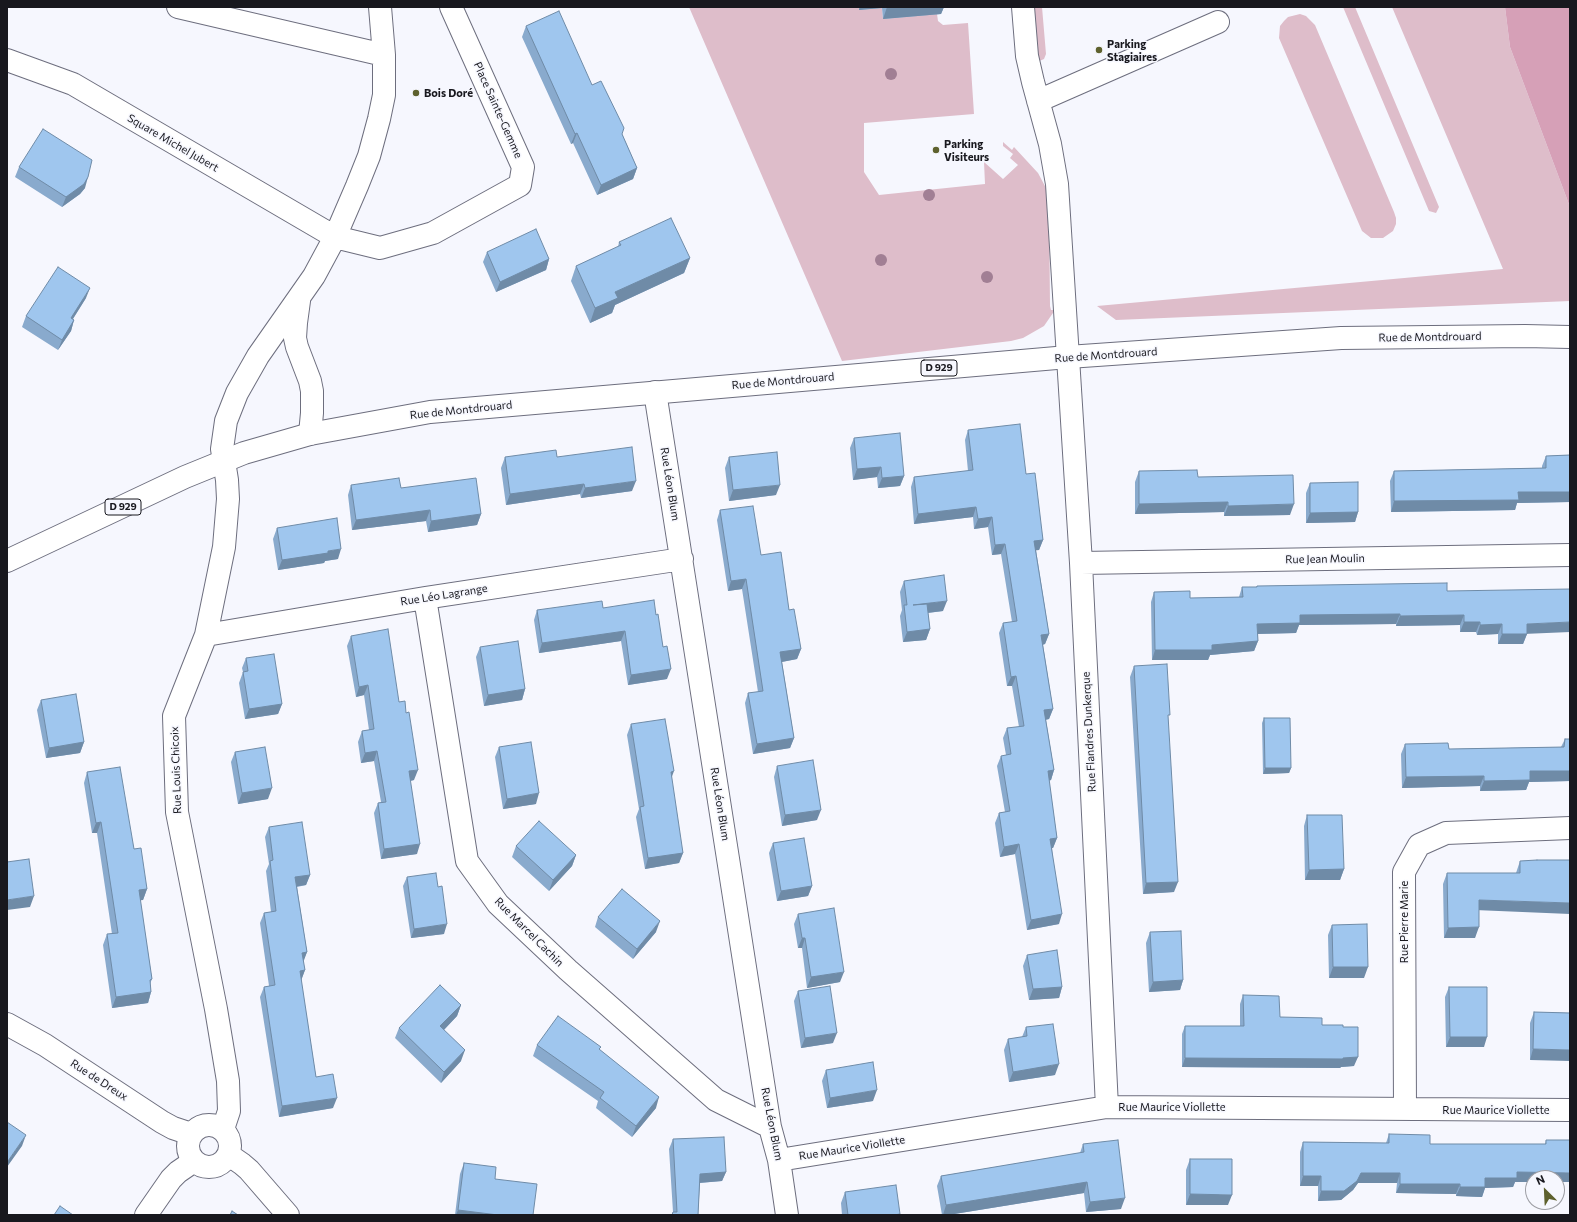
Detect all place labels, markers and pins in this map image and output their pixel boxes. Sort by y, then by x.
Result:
place label: Parking Stagiaires [1107,37,1157,63]
marker: Parking Stagiaires [1094,45,1104,55]
place label: Bois Doré [424,86,473,100]
marker: Bois Doré [411,88,421,98]
place label: Parking Visiteurs [944,137,989,163]
marker: Parking Visiteurs [931,145,941,155]

